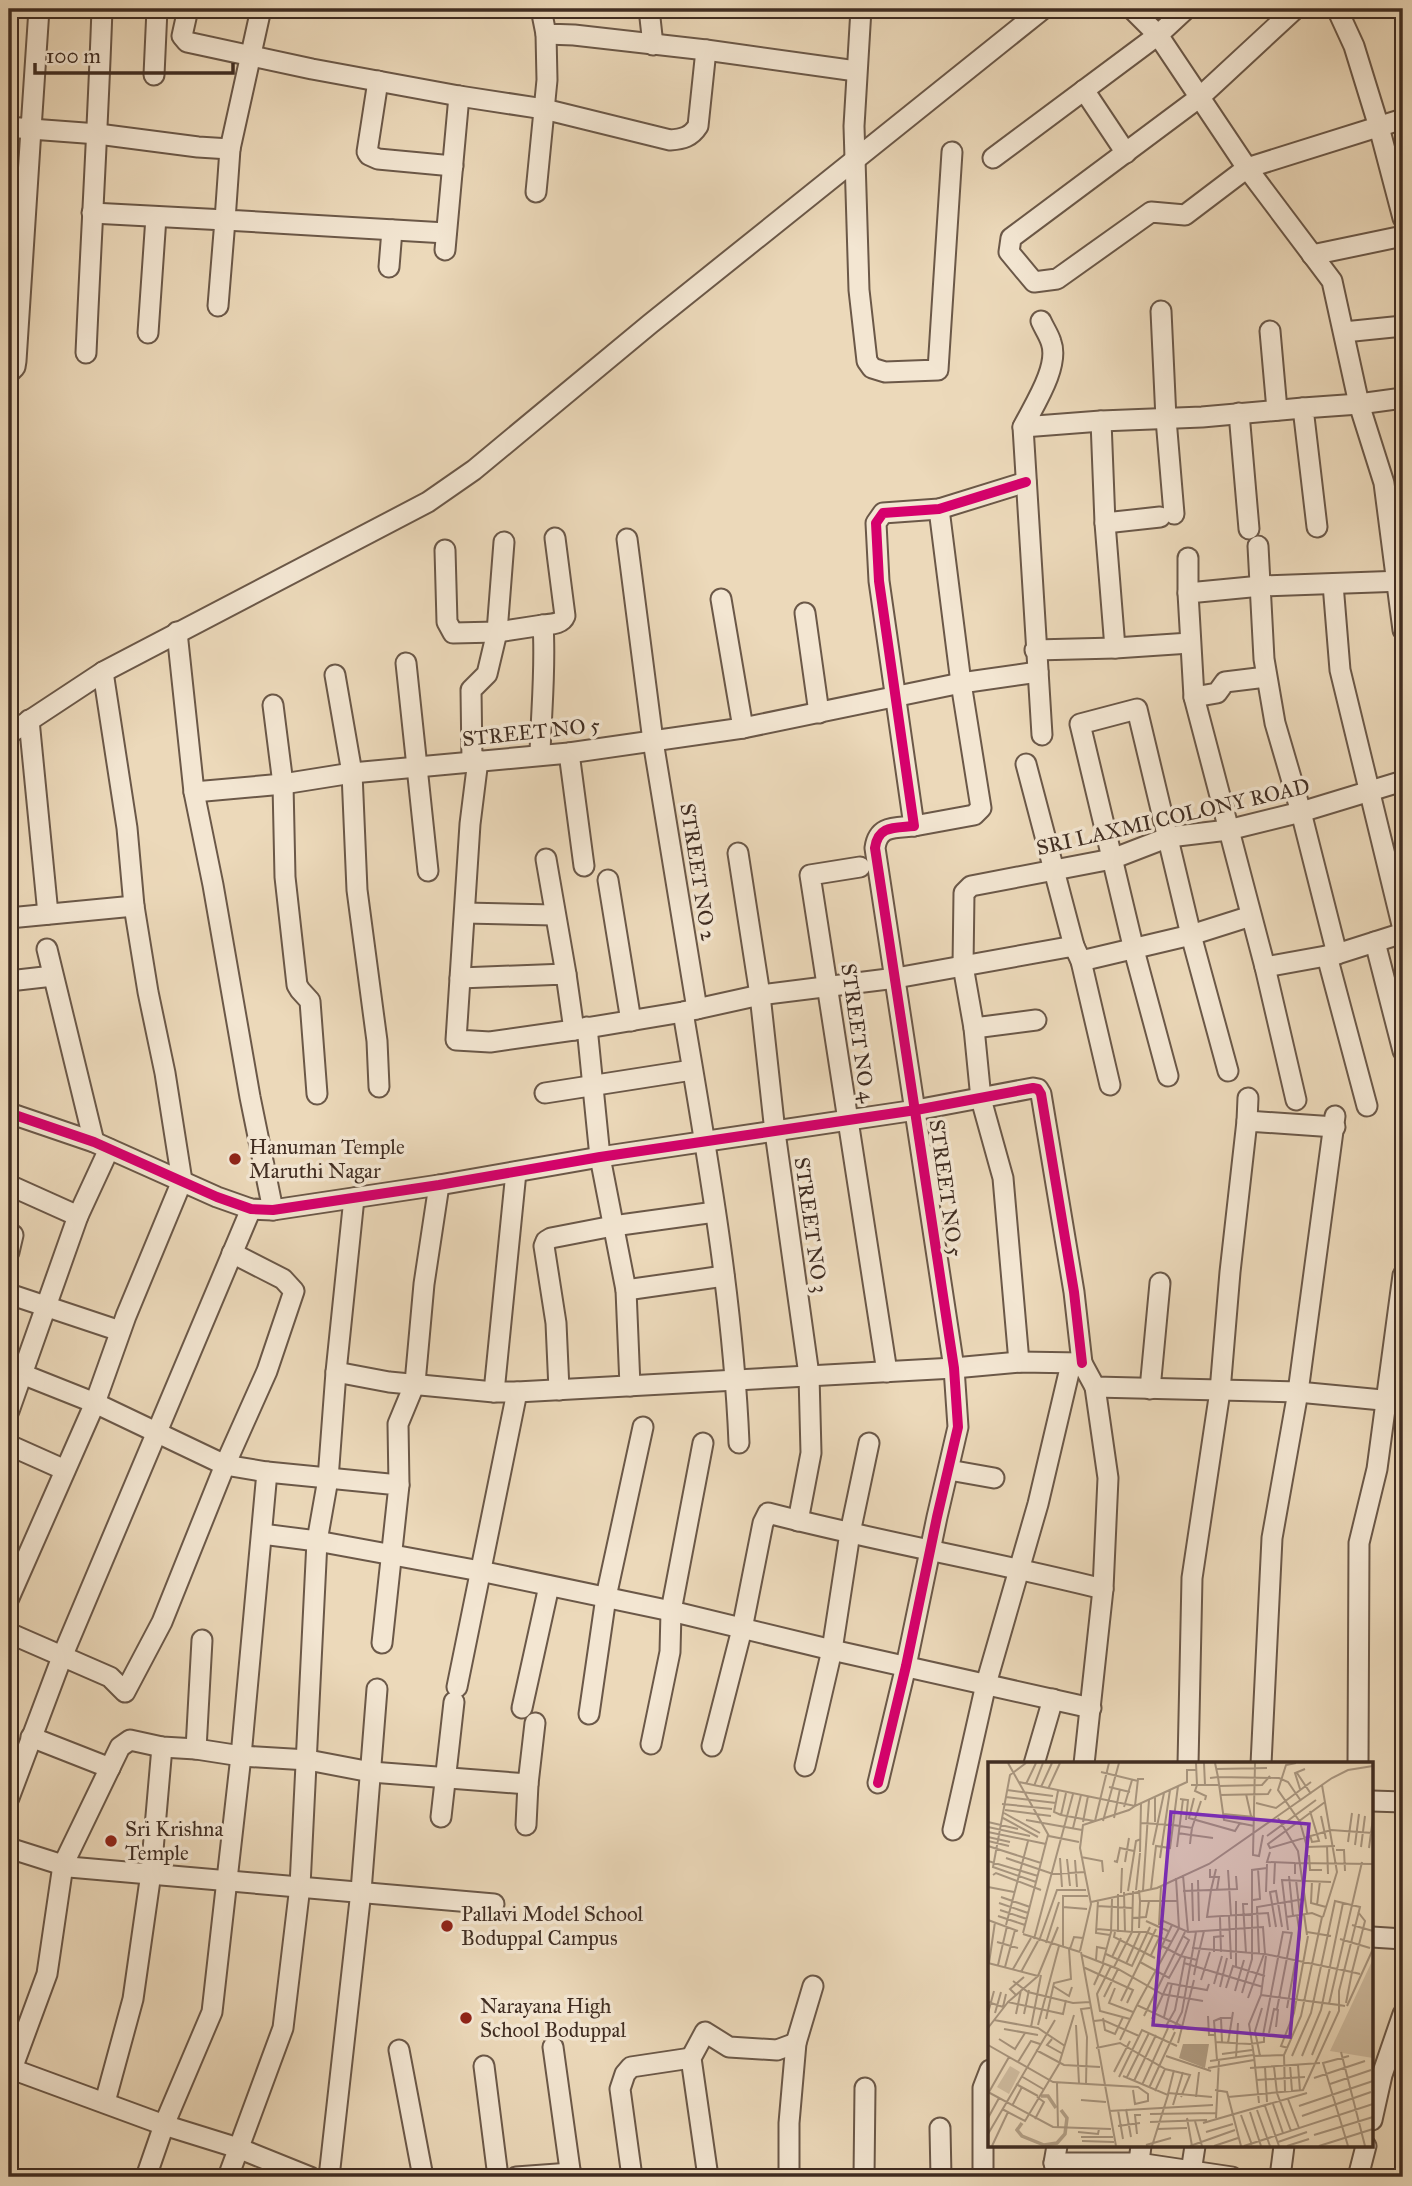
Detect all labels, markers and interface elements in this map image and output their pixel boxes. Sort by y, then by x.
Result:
scale bar [35,32,233,76]
text: 100 m [46,43,101,69]
street label: STREET NO 5 [461,712,601,752]
street label: SRI LAXMI COLONY ROAD [1034,773,1312,861]
street label: STREET NO 2 [674,801,722,943]
street label: STREET NO 4 [835,962,881,1105]
street label: STREET NO 5 [924,1118,969,1258]
place label: Hanuman Temple Maruthi Nagar [249,1134,405,1184]
marker: Hanuman Temple Maruthi Nagar [227,1151,243,1167]
street label: STREET NO 3 [789,1155,833,1295]
inset map [988,1762,1374,2148]
place label: Sri Krishna Temple [125,1816,223,1866]
marker: Sri Krishna Temple [103,1833,119,1849]
place label: Pallavi Model School Boduppal Campus [461,1901,644,1951]
marker: Pallavi Model School Boduppal Campus [439,1918,455,1934]
place label: Narayana High School Boduppal [480,1993,626,2043]
marker: Narayana High School Boduppal [458,2010,474,2026]

